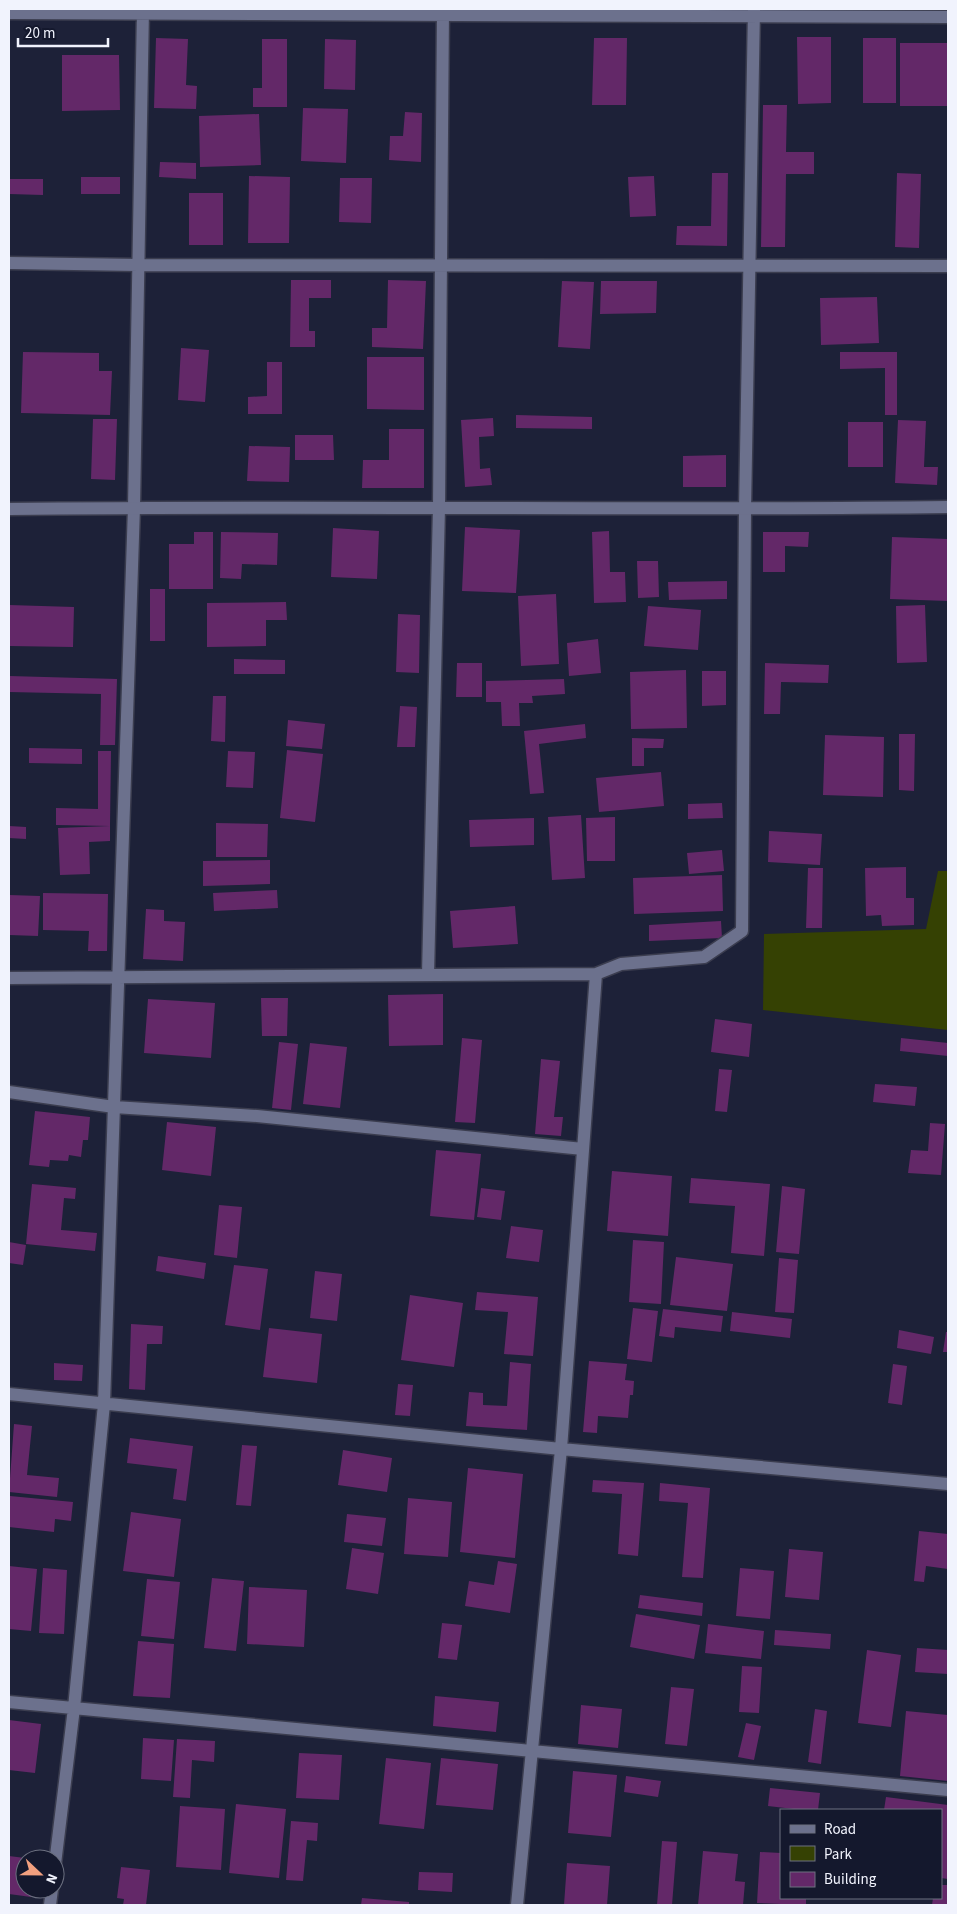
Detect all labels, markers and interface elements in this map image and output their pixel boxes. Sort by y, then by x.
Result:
scale bar [18,15,108,47]
text: 20 m [25,23,55,44]
legend [780,1809,942,1899]
text: Road [824,1819,856,1840]
text: Park [824,1844,853,1865]
north arrow [15,1849,65,1899]
text: Building [824,1869,877,1890]
text: N [40,1870,62,1887]

